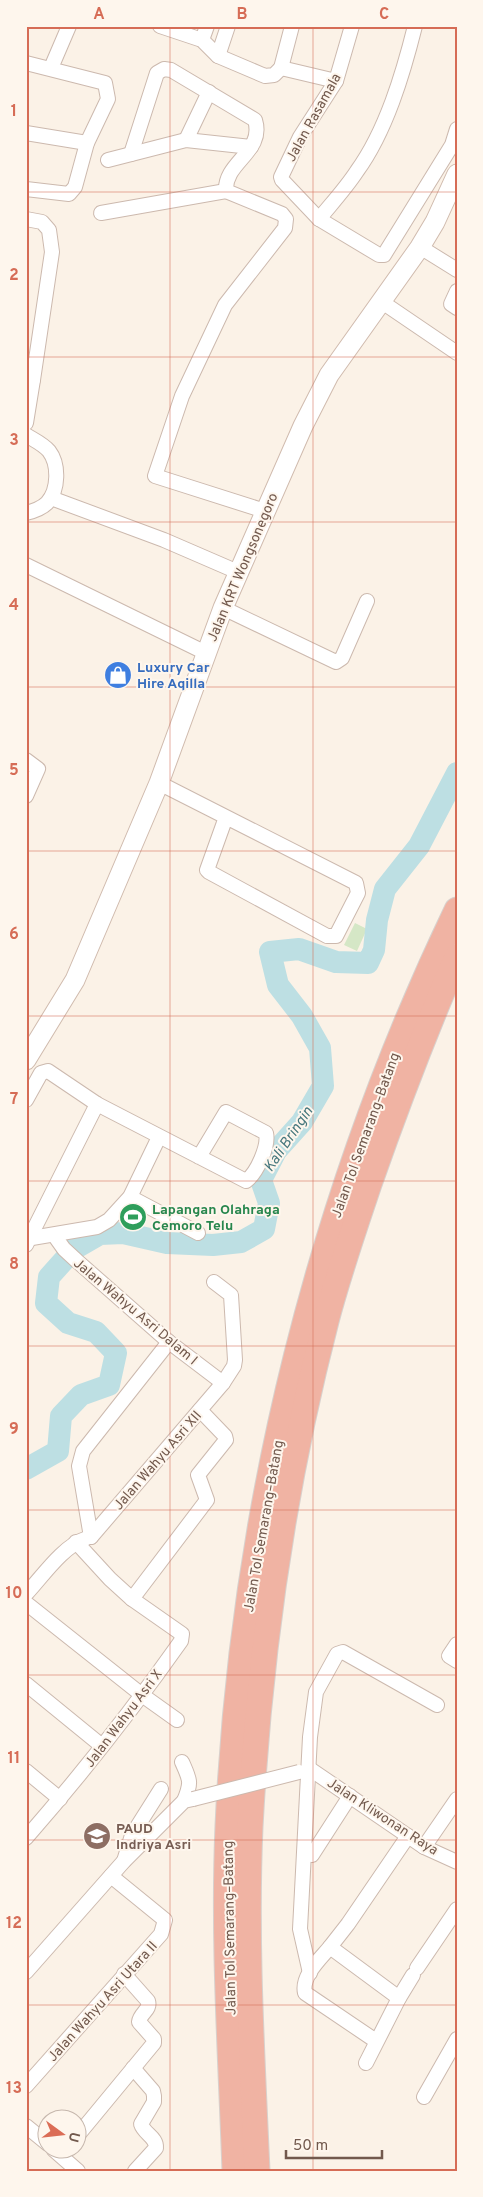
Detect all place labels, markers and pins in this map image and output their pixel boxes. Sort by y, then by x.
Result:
shop icon: Luxury Car Hire Aqilla [103,660,133,690]
place label: Luxury Car Hire Aqilla [137,660,210,693]
sports icon: Lapangan Olahraga Cemoro Telu [118,1202,148,1232]
place label: Lapangan Olahraga Cemoro Telu [152,1202,280,1235]
school or university icon: PAUD Indriya Asri [82,1821,112,1851]
place label: PAUD Indriya Asri [116,1821,191,1854]

